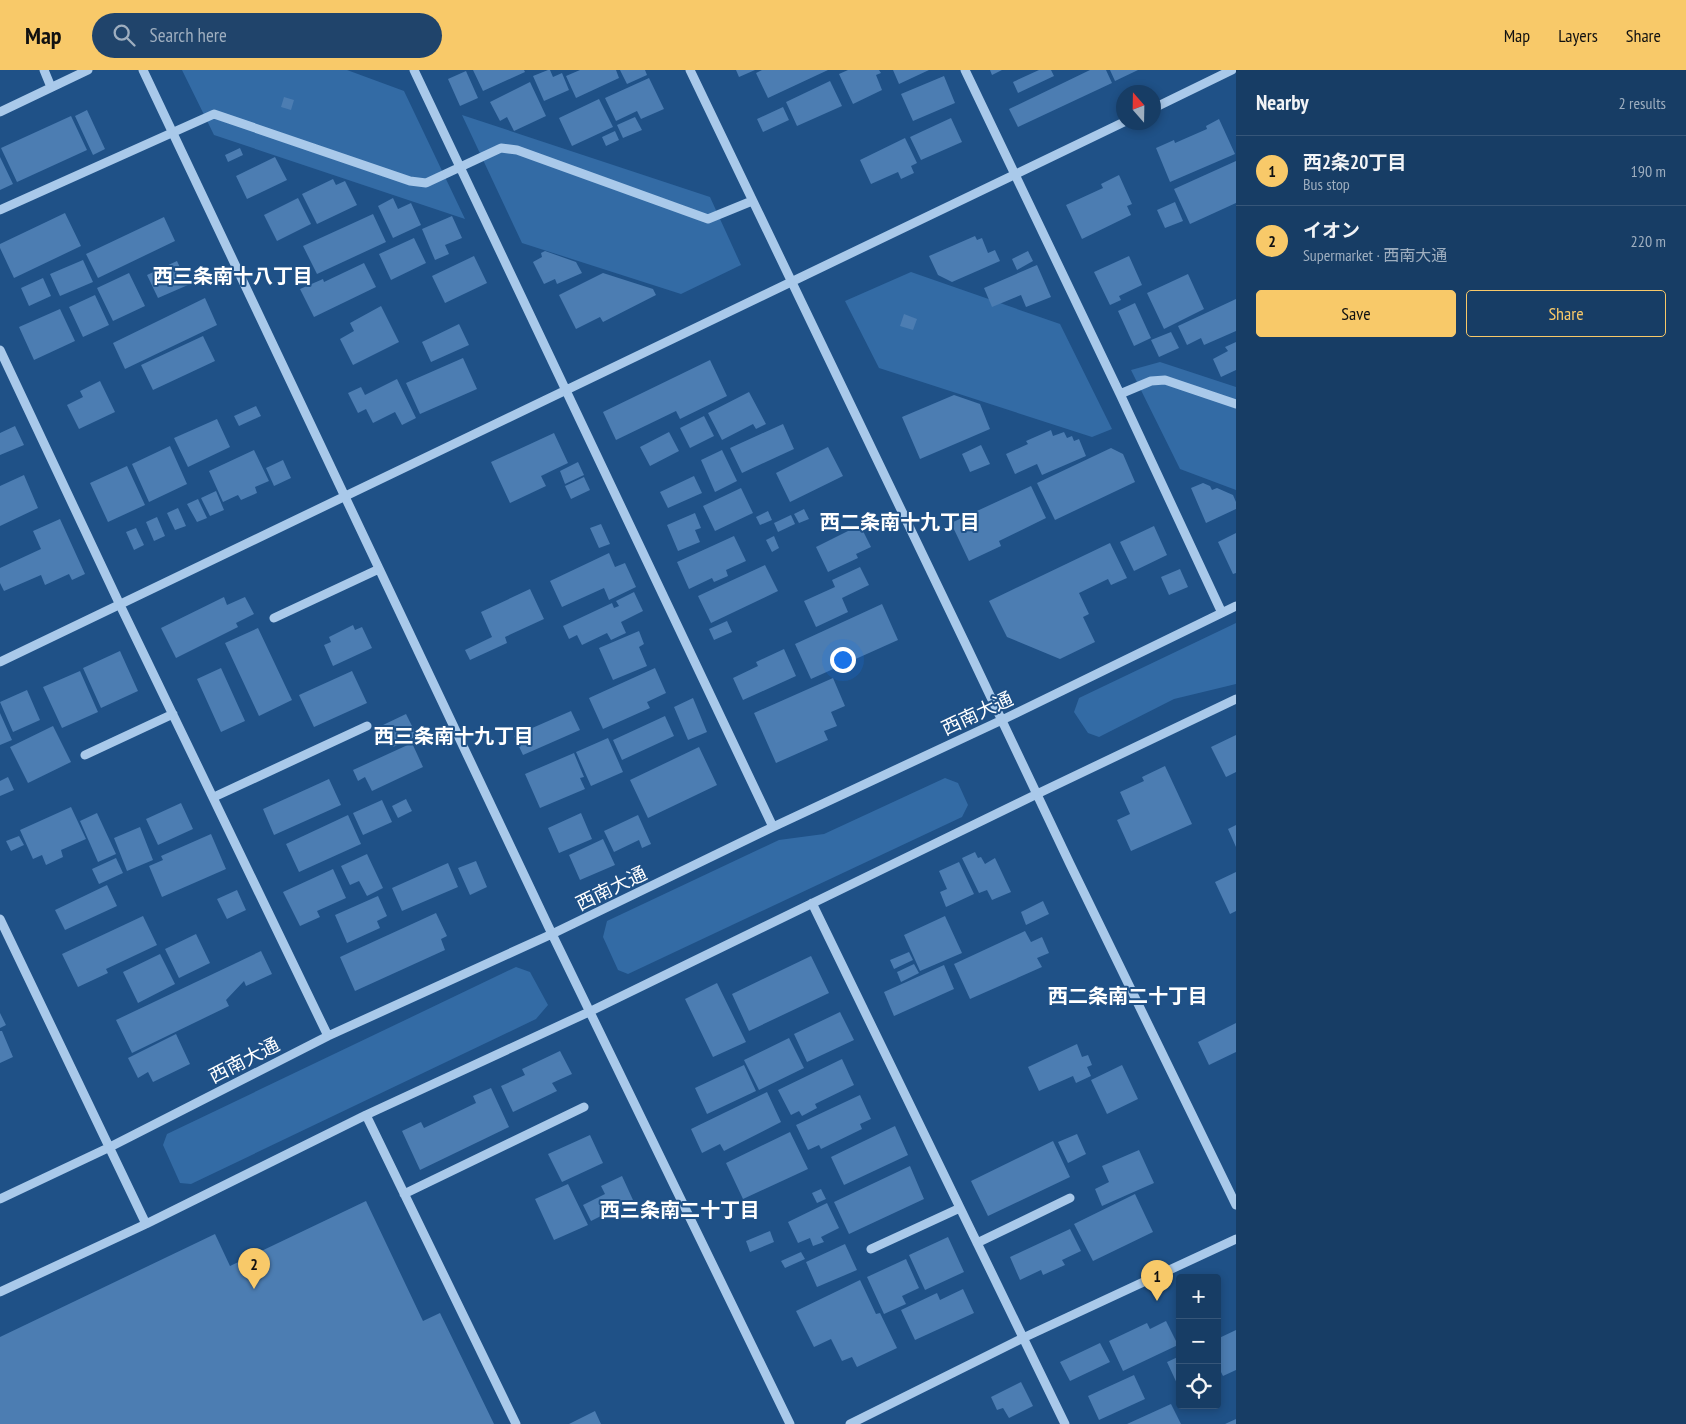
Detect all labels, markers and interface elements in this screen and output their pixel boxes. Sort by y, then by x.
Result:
search box [92,13,442,58]
text: Map [25,20,62,51]
icon: search [110,21,138,49]
text: Search here [150,23,227,47]
text: Map [1504,24,1530,47]
text: Layers [1558,24,1598,47]
text: Share [1626,24,1661,47]
north arrow [1116,85,1161,130]
text: Nearby [1256,89,1309,116]
text: 2 results [1619,93,1666,113]
text: 西2条20丁目 [1303,150,1406,174]
text: 1 [1268,161,1276,181]
text: 190 m [1631,161,1666,181]
text: Bus stop [1303,174,1350,194]
text: イオン [1303,218,1360,242]
text: 2 [1268,231,1276,251]
text: 220 m [1631,231,1666,251]
text: Supermarket · 西南大通 [1303,245,1447,265]
district label: 西三条南十八丁目 [153,263,313,289]
button: Save [1256,290,1456,337]
button: Share [1466,290,1666,337]
district label: 西二条南十九丁目 [820,509,980,535]
your location [830,647,856,673]
street label: 西南大通 [937,686,1017,740]
district label: 西三条南十九丁目 [374,723,534,749]
street label: 西南大通 [572,861,650,915]
district label: 西二条南二十丁目 [1048,983,1208,1009]
street label: 西南大通 [205,1032,283,1088]
district label: 西三条南二十丁目 [600,1197,760,1223]
pin: 2 [238,1248,270,1289]
pin: 1 [1141,1260,1173,1301]
map controls [1176,1274,1221,1409]
button: + [1176,1274,1221,1319]
button: − [1176,1319,1221,1364]
button: locate [1176,1364,1221,1409]

